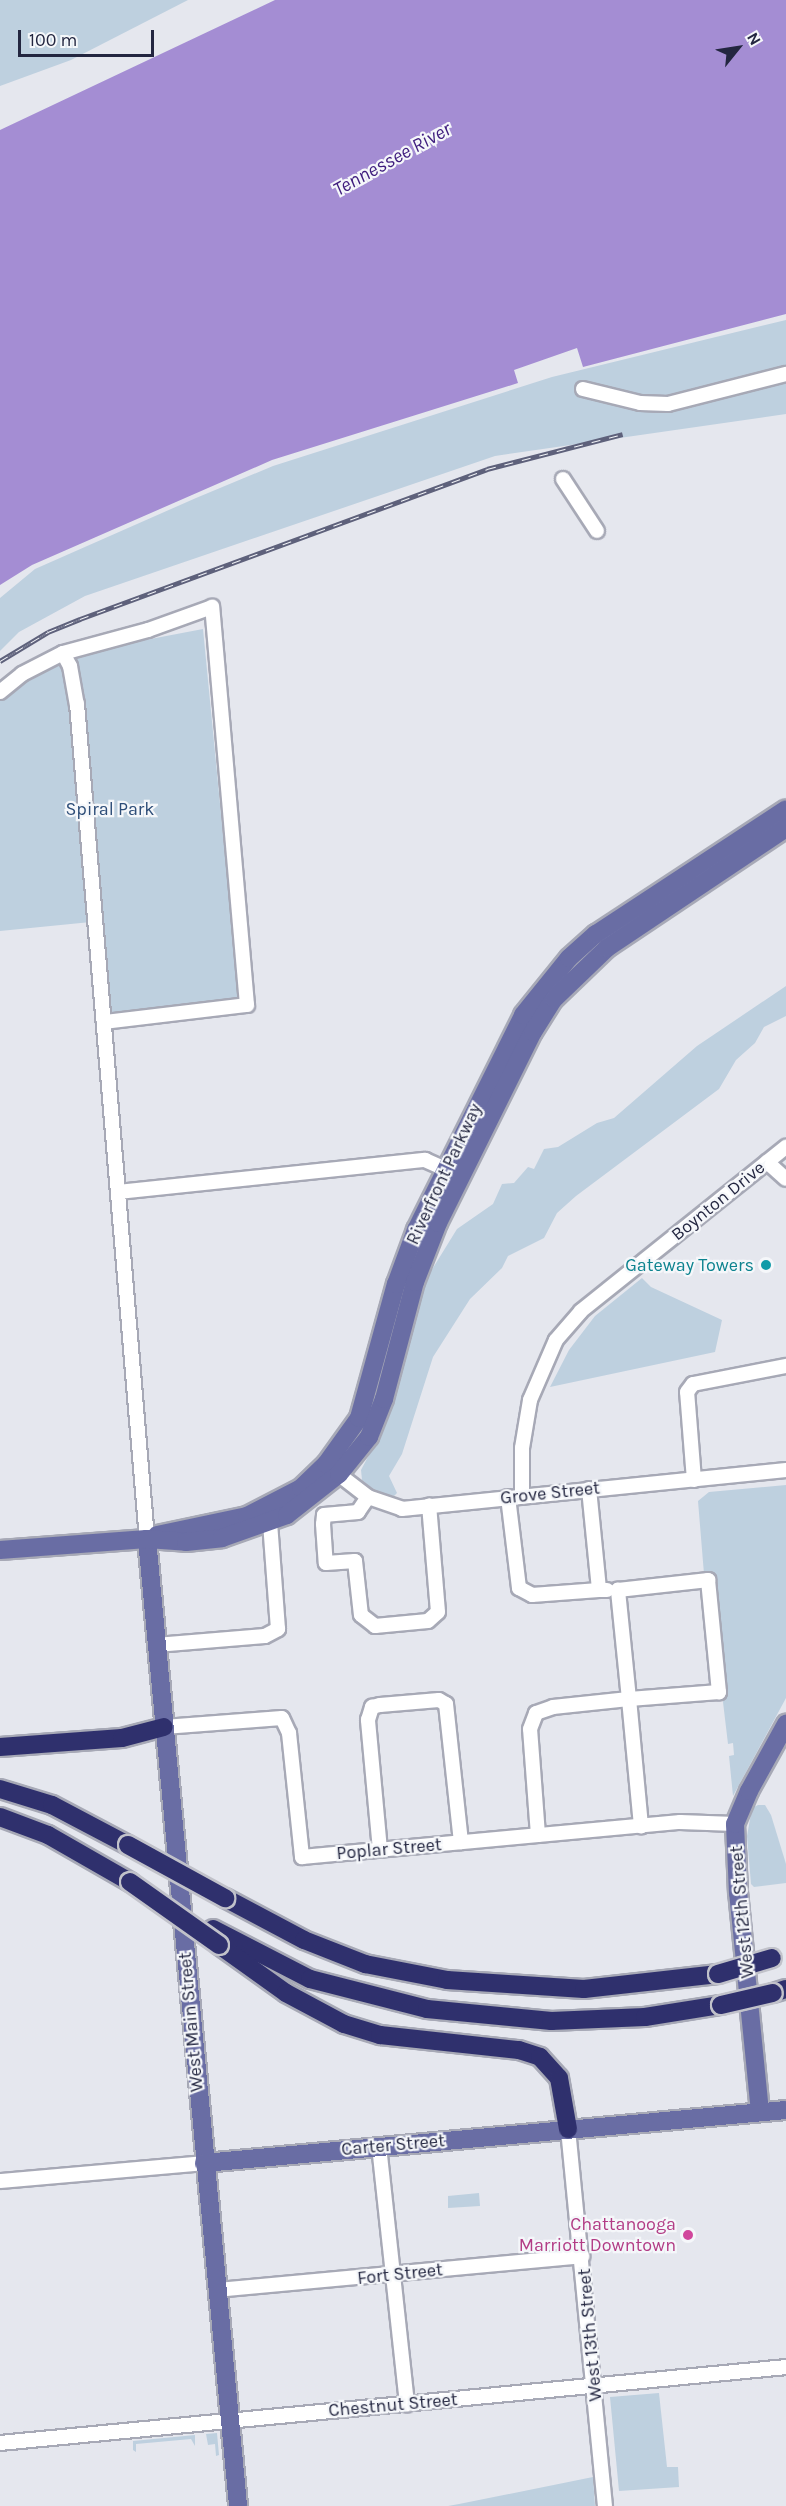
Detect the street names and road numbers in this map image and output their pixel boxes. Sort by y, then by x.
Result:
street label: Riverfront Parkway [402,1100,486,1248]
street label: Boynton Drive [667,1157,769,1245]
street label: Grove Street [499,1477,601,1509]
street label: Poplar Street [336,1834,442,1864]
street label: West 12th Street [725,1845,759,1979]
street label: West Main Street [174,1951,208,2093]
street label: Carter Street [340,2130,446,2160]
street label: Fort Street [356,2259,444,2289]
street label: West 13th Street [573,2268,607,2402]
street label: Chestnut Street [328,2389,458,2421]

